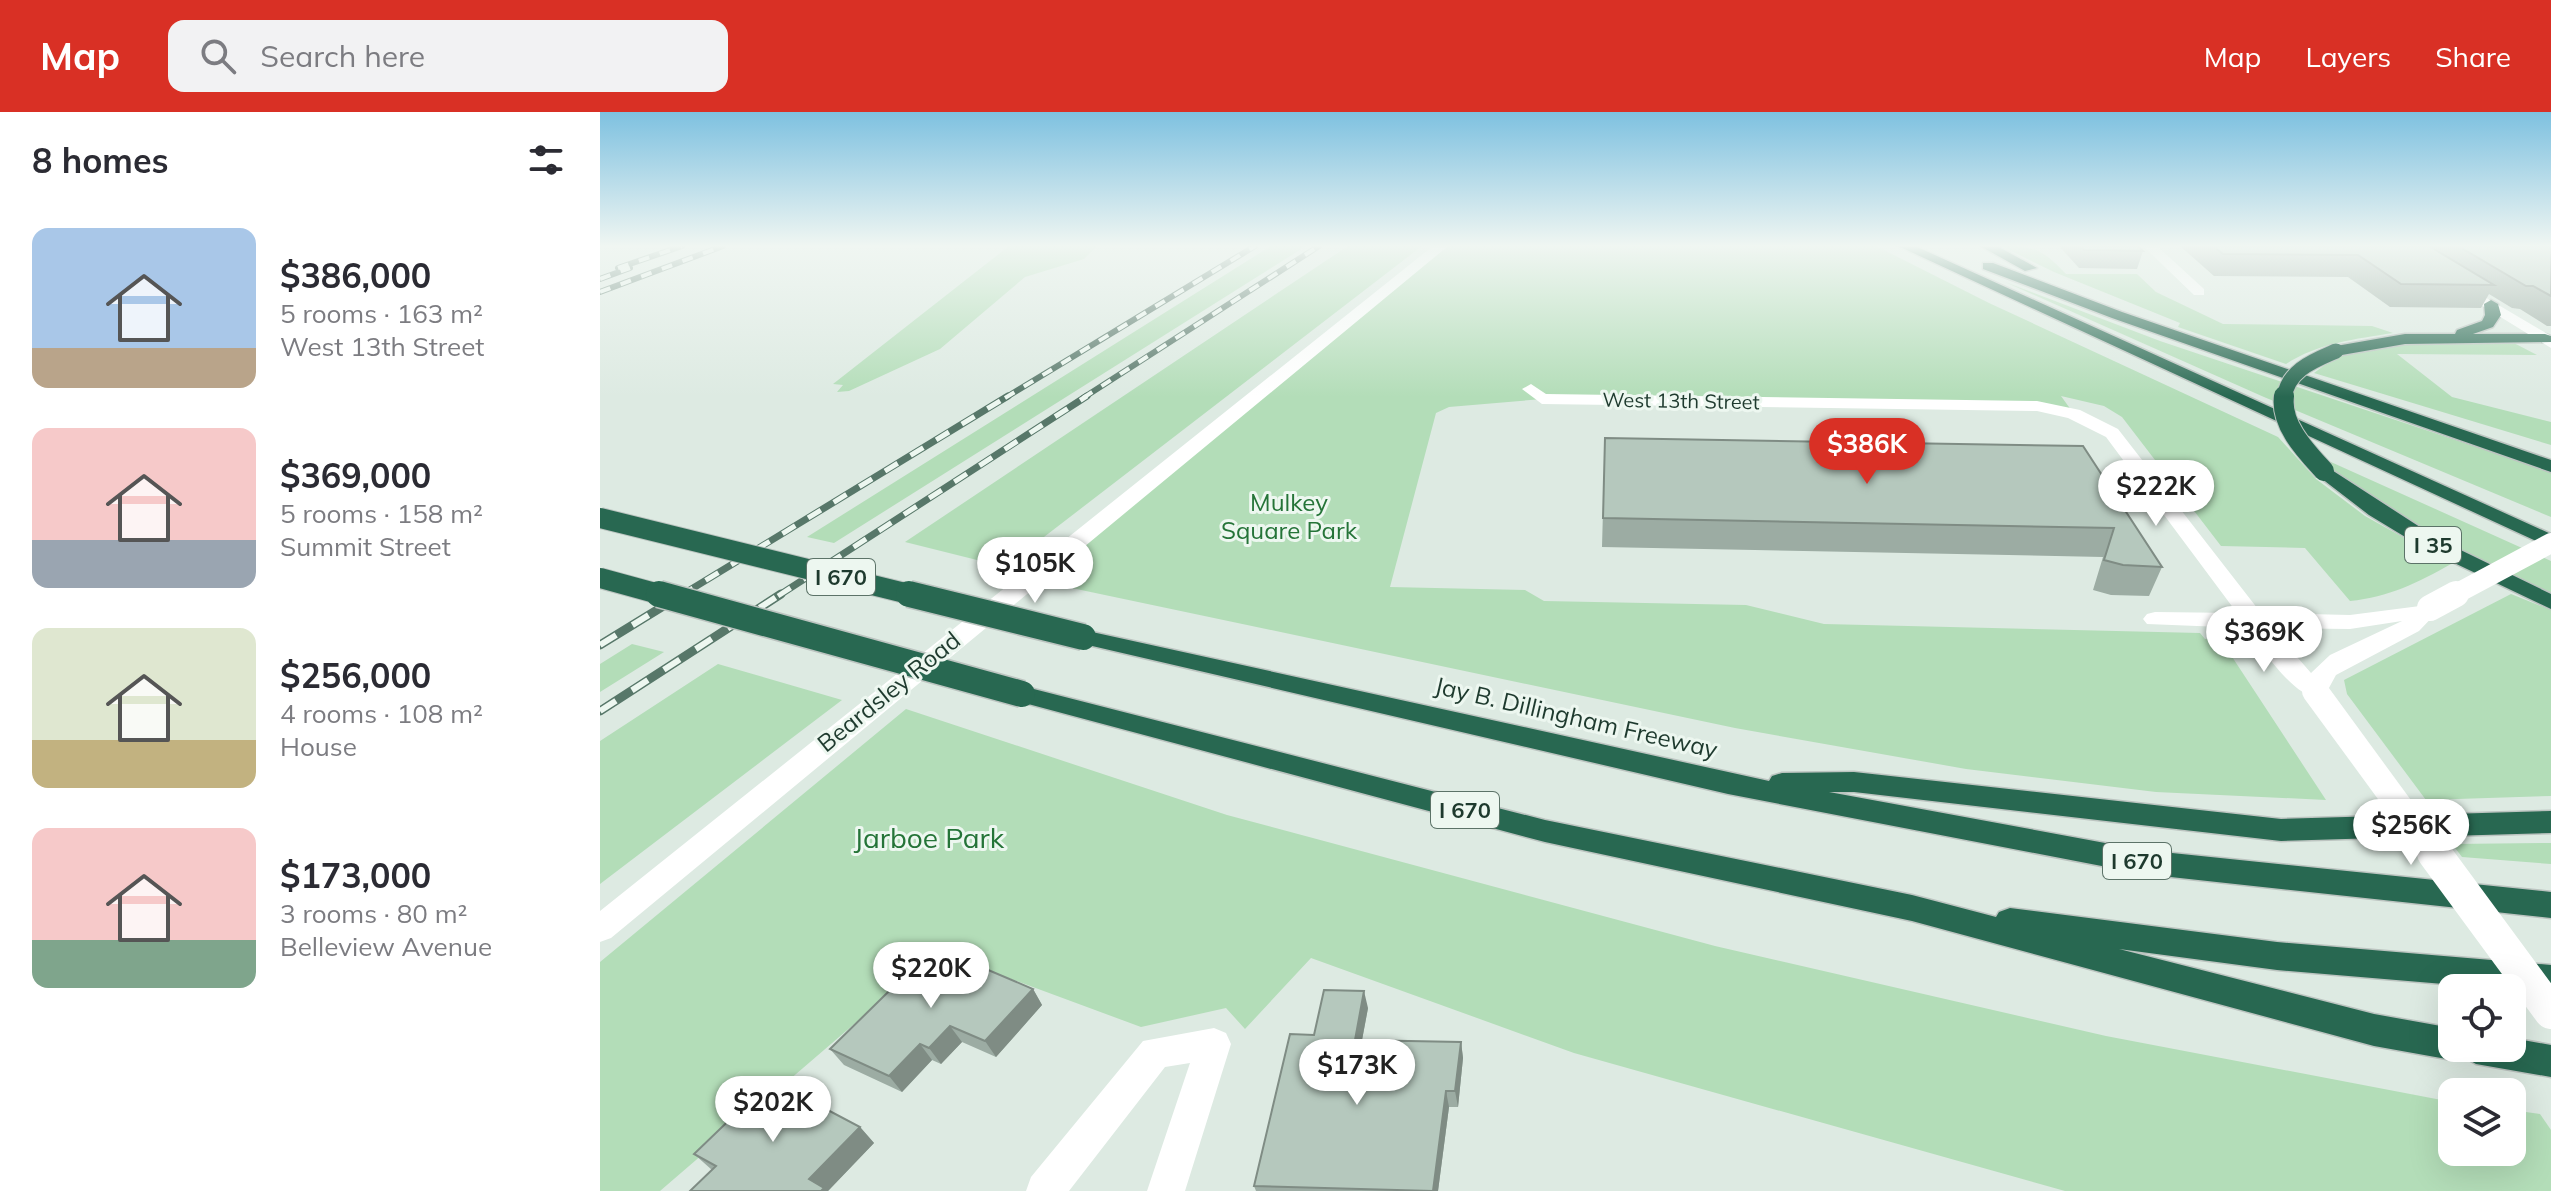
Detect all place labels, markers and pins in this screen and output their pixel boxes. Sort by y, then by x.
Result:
pin: $386K [1811,418,1923,486]
pin: $222K [2100,460,2212,528]
pin: $105K [979,537,1091,605]
pin: $369K [2208,606,2320,674]
pin: $256K [2355,799,2467,867]
pin: $220K [875,942,987,1010]
pin: $173K [1301,1039,1413,1107]
pin: $202K [717,1076,829,1144]

